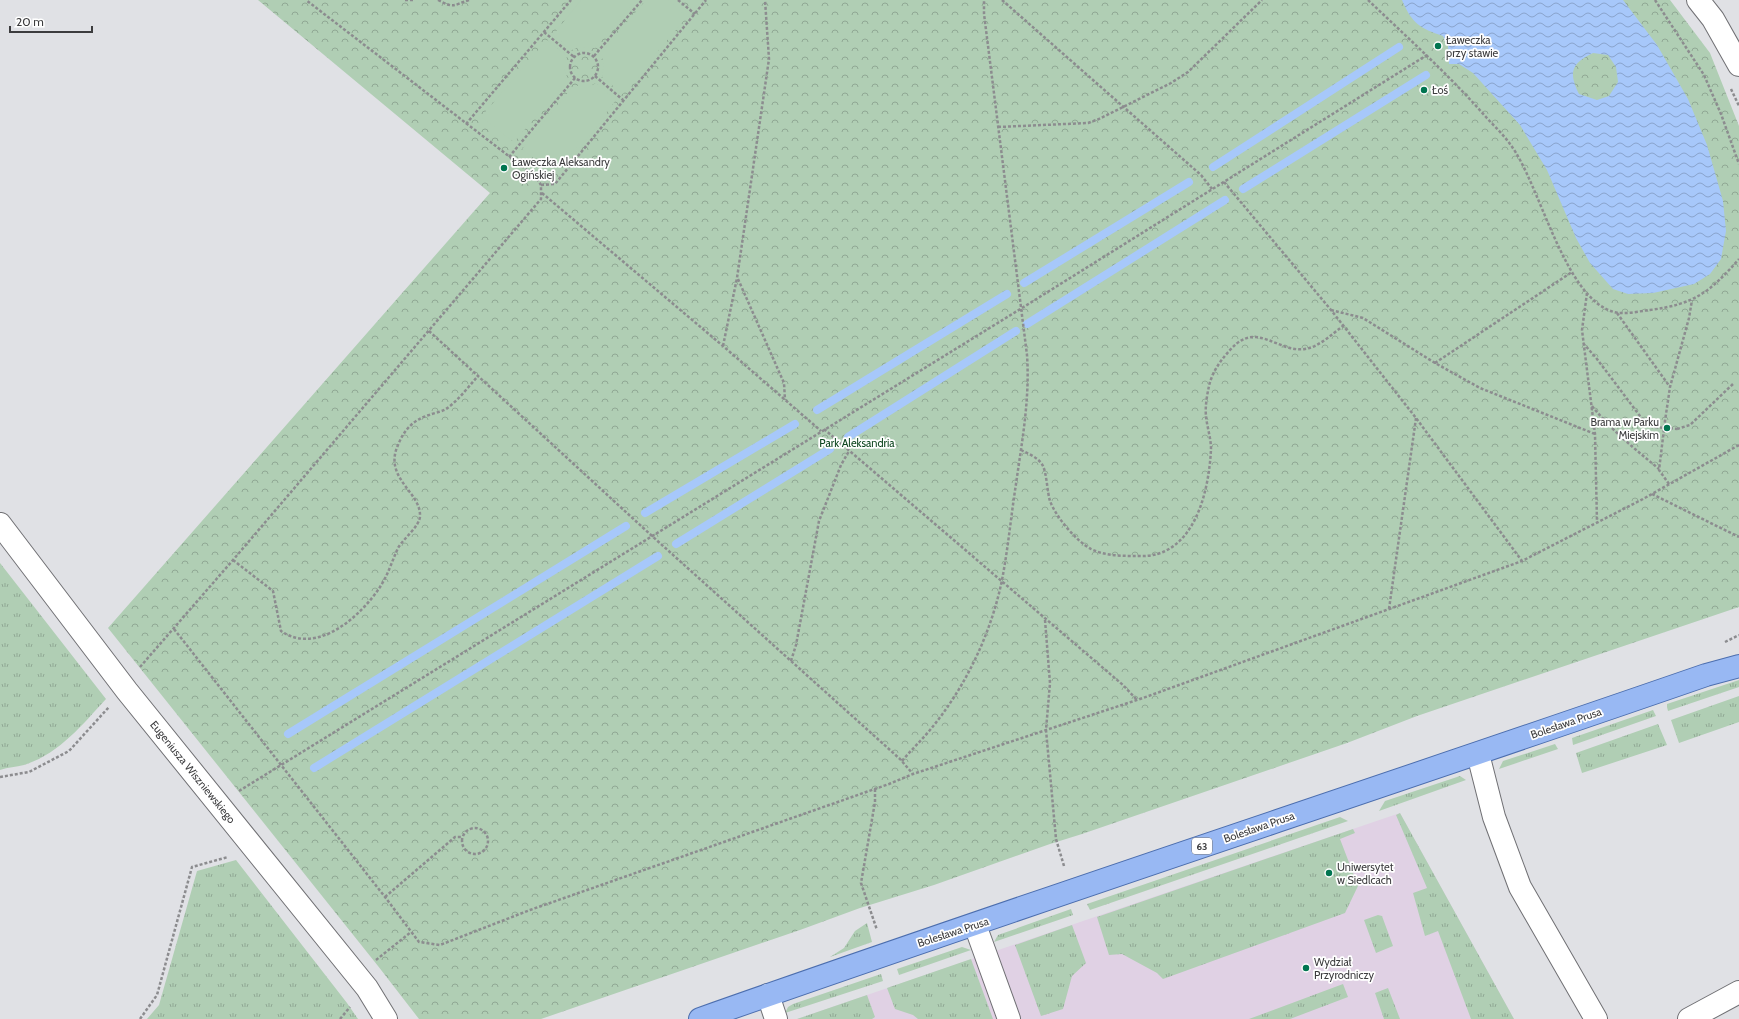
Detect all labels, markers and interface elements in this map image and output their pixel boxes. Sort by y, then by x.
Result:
scale bar [10,8,92,34]
text: 20 m [16,14,44,29]
place label: Ławeczka przy stawie [1446,33,1499,60]
marker: Ławeczka przy stawie [1433,41,1443,51]
place label: Łoś [1432,83,1449,97]
marker: Łoś [1419,85,1429,95]
place label: Ławeczka Aleksandry Ogińskiej [512,155,610,182]
marker: Ławeczka Aleksandry Ogińskiej [499,163,509,173]
place label: Brama w Parku Miejskim [1590,415,1659,442]
marker: Brama w Parku Miejskim [1662,423,1672,433]
park label: Park Aleksandria [819,436,895,450]
street label: Bolesława Prusa [1529,704,1604,742]
street label: Eugeniusza Wiszniewskiego [147,718,239,826]
street label: Bolesława Prusa [1222,808,1297,846]
road number: 63 [1192,838,1212,854]
place label: Uniwersytet w Siedlcach [1337,860,1394,887]
marker: Uniwersytet w Siedlcach [1324,868,1334,878]
street label: Bolesława Prusa [916,914,991,950]
place label: Wydział Przyrodniczy [1314,955,1375,982]
marker: Wydział Przyrodniczy [1301,963,1311,973]

